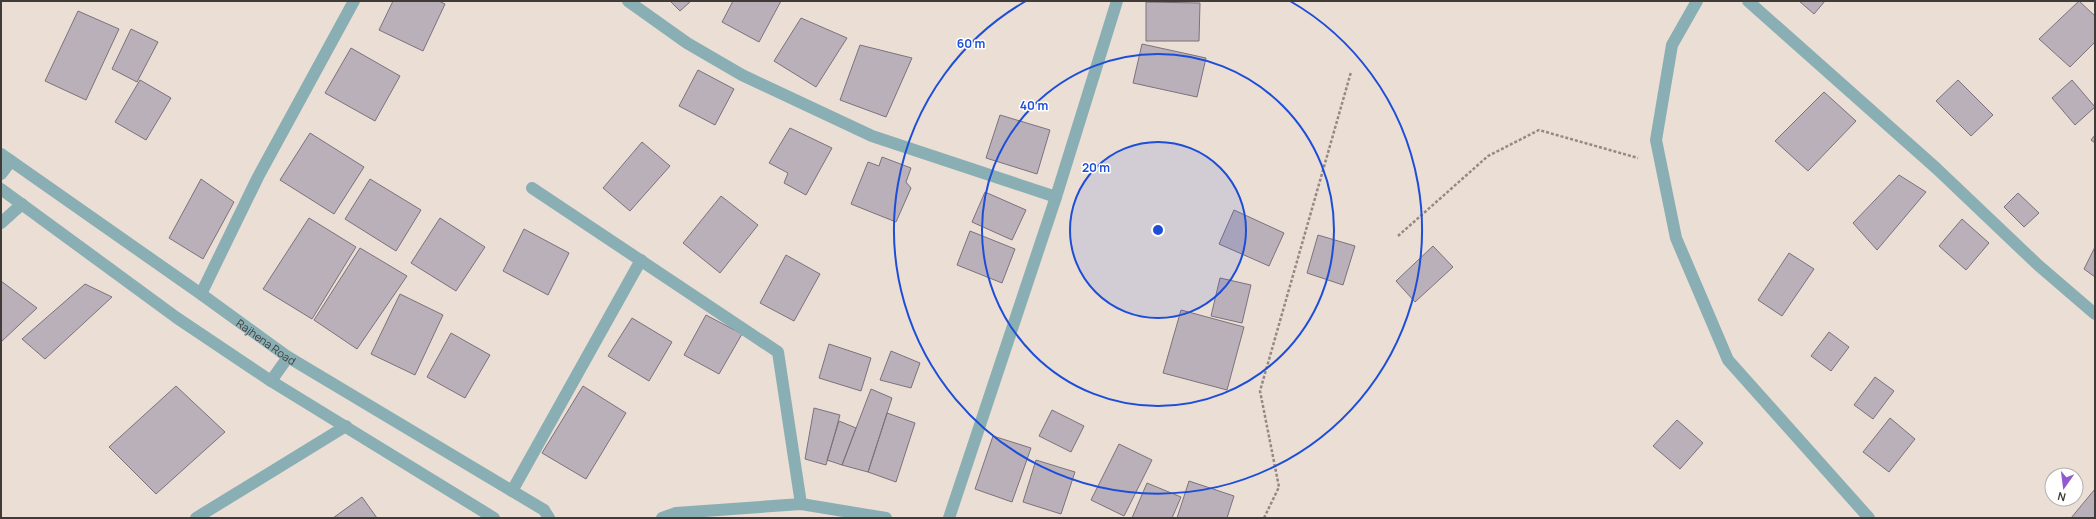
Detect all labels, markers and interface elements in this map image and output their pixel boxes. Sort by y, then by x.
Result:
text: 60 m [957,35,985,52]
text: 40 m [1020,97,1048,114]
text: 20 m [1082,159,1110,176]
centre of rings [1151,223,1165,237]
street label: Rajhena Road [234,315,299,368]
north arrow [2044,467,2084,507]
text: N [2056,489,2067,505]

